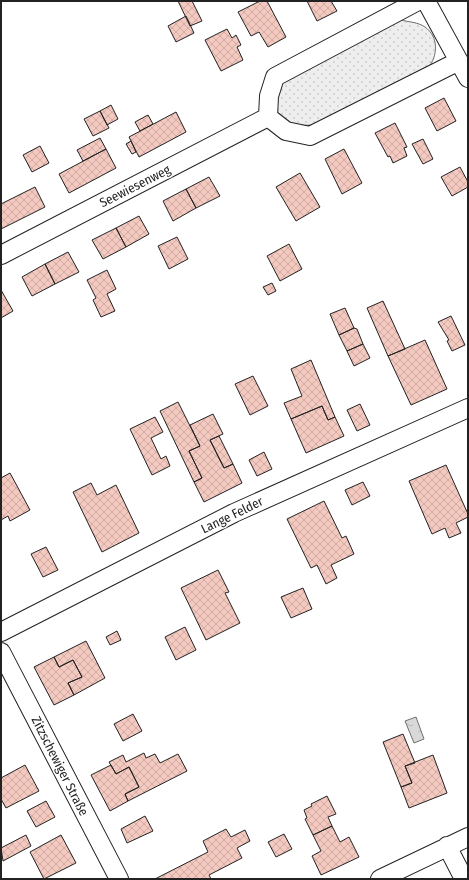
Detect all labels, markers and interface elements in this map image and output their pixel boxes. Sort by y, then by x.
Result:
street label: Seewiesenweg [97,161,174,210]
street label: Lange Felder [198,493,266,536]
street label: Zitzschewiger Straße [28,714,92,818]

